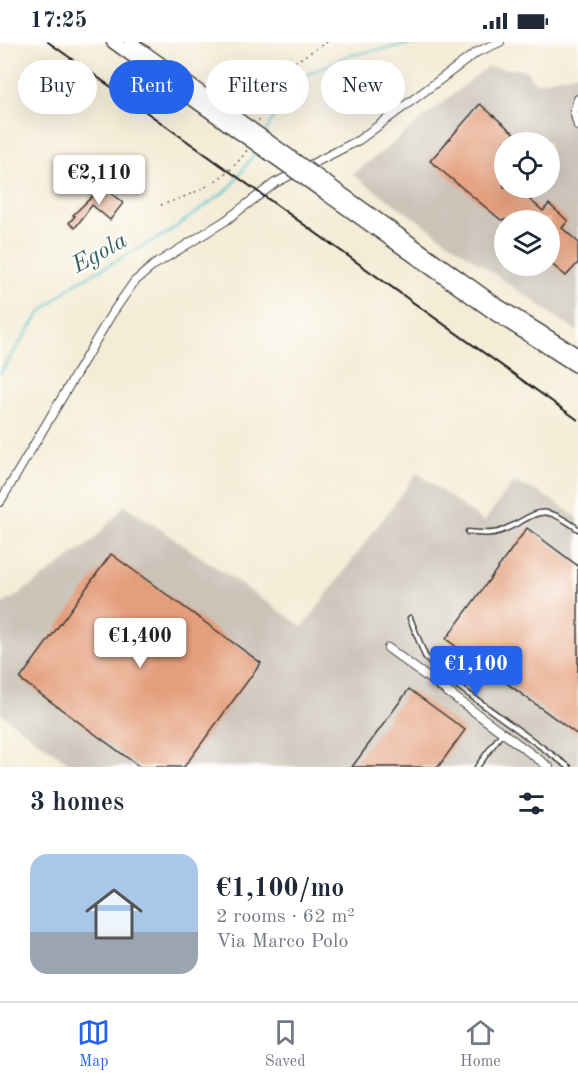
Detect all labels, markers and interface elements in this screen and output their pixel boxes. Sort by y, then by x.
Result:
text: 17:25 [30,10,87,32]
chip: Buy [18,60,97,114]
chip: Rent [109,60,194,114]
chip: Filters [206,60,309,114]
chip: New [321,60,405,114]
map controls [494,132,560,276]
button: locate [494,132,560,198]
pin: €2,110 [50,155,148,206]
text: €2,110 [67,164,131,184]
button: layers [494,210,560,276]
water label: Egola [67,229,132,279]
pin: €1,400 [91,618,189,669]
text: €1,400 [108,627,172,647]
pin: €1,100 [427,646,525,697]
text: €1,100 [444,655,508,675]
icon: filters [515,787,548,820]
text: 3 homes [30,790,124,816]
text: €1,100/mo [216,876,344,902]
icon: home [78,878,150,950]
text: 2 rooms · 62 m² [216,907,355,927]
text: Via Marco Polo [216,932,348,952]
tab: Map [77,1016,110,1072]
tab: Saved [265,1016,306,1072]
tab: Home [460,1016,501,1072]

